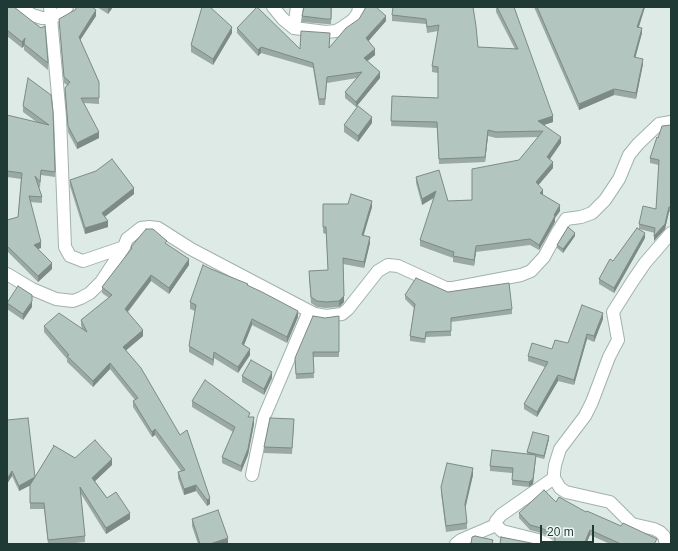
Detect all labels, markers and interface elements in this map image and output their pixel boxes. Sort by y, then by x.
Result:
scale bar [542,517,596,543]
text: 20 m [547,525,574,539]

